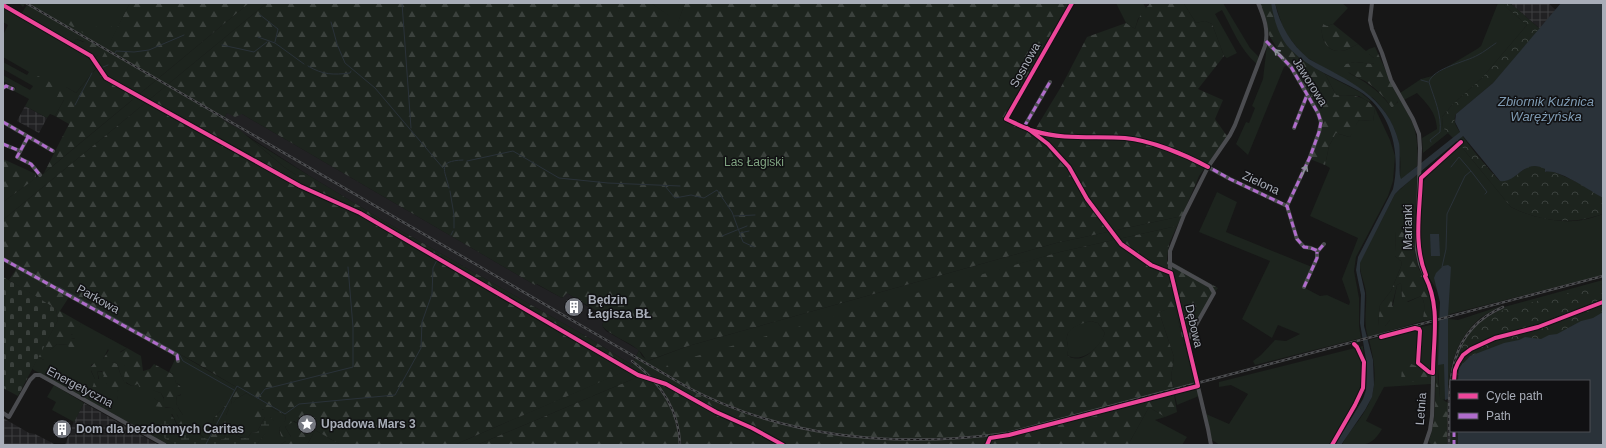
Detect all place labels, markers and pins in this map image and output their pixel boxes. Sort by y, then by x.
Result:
place label: Będzin Łagisza BŁ [588,293,651,321]
building icon: Będzin Łagisza BŁ [563,296,585,318]
place icon: Upadowa Mars 3 [296,413,318,435]
place label: Upadowa Mars 3 [321,417,416,431]
building icon: Dom dla bezdomnych Caritas [51,418,73,440]
place label: Dom dla bezdomnych Caritas [76,422,244,436]

